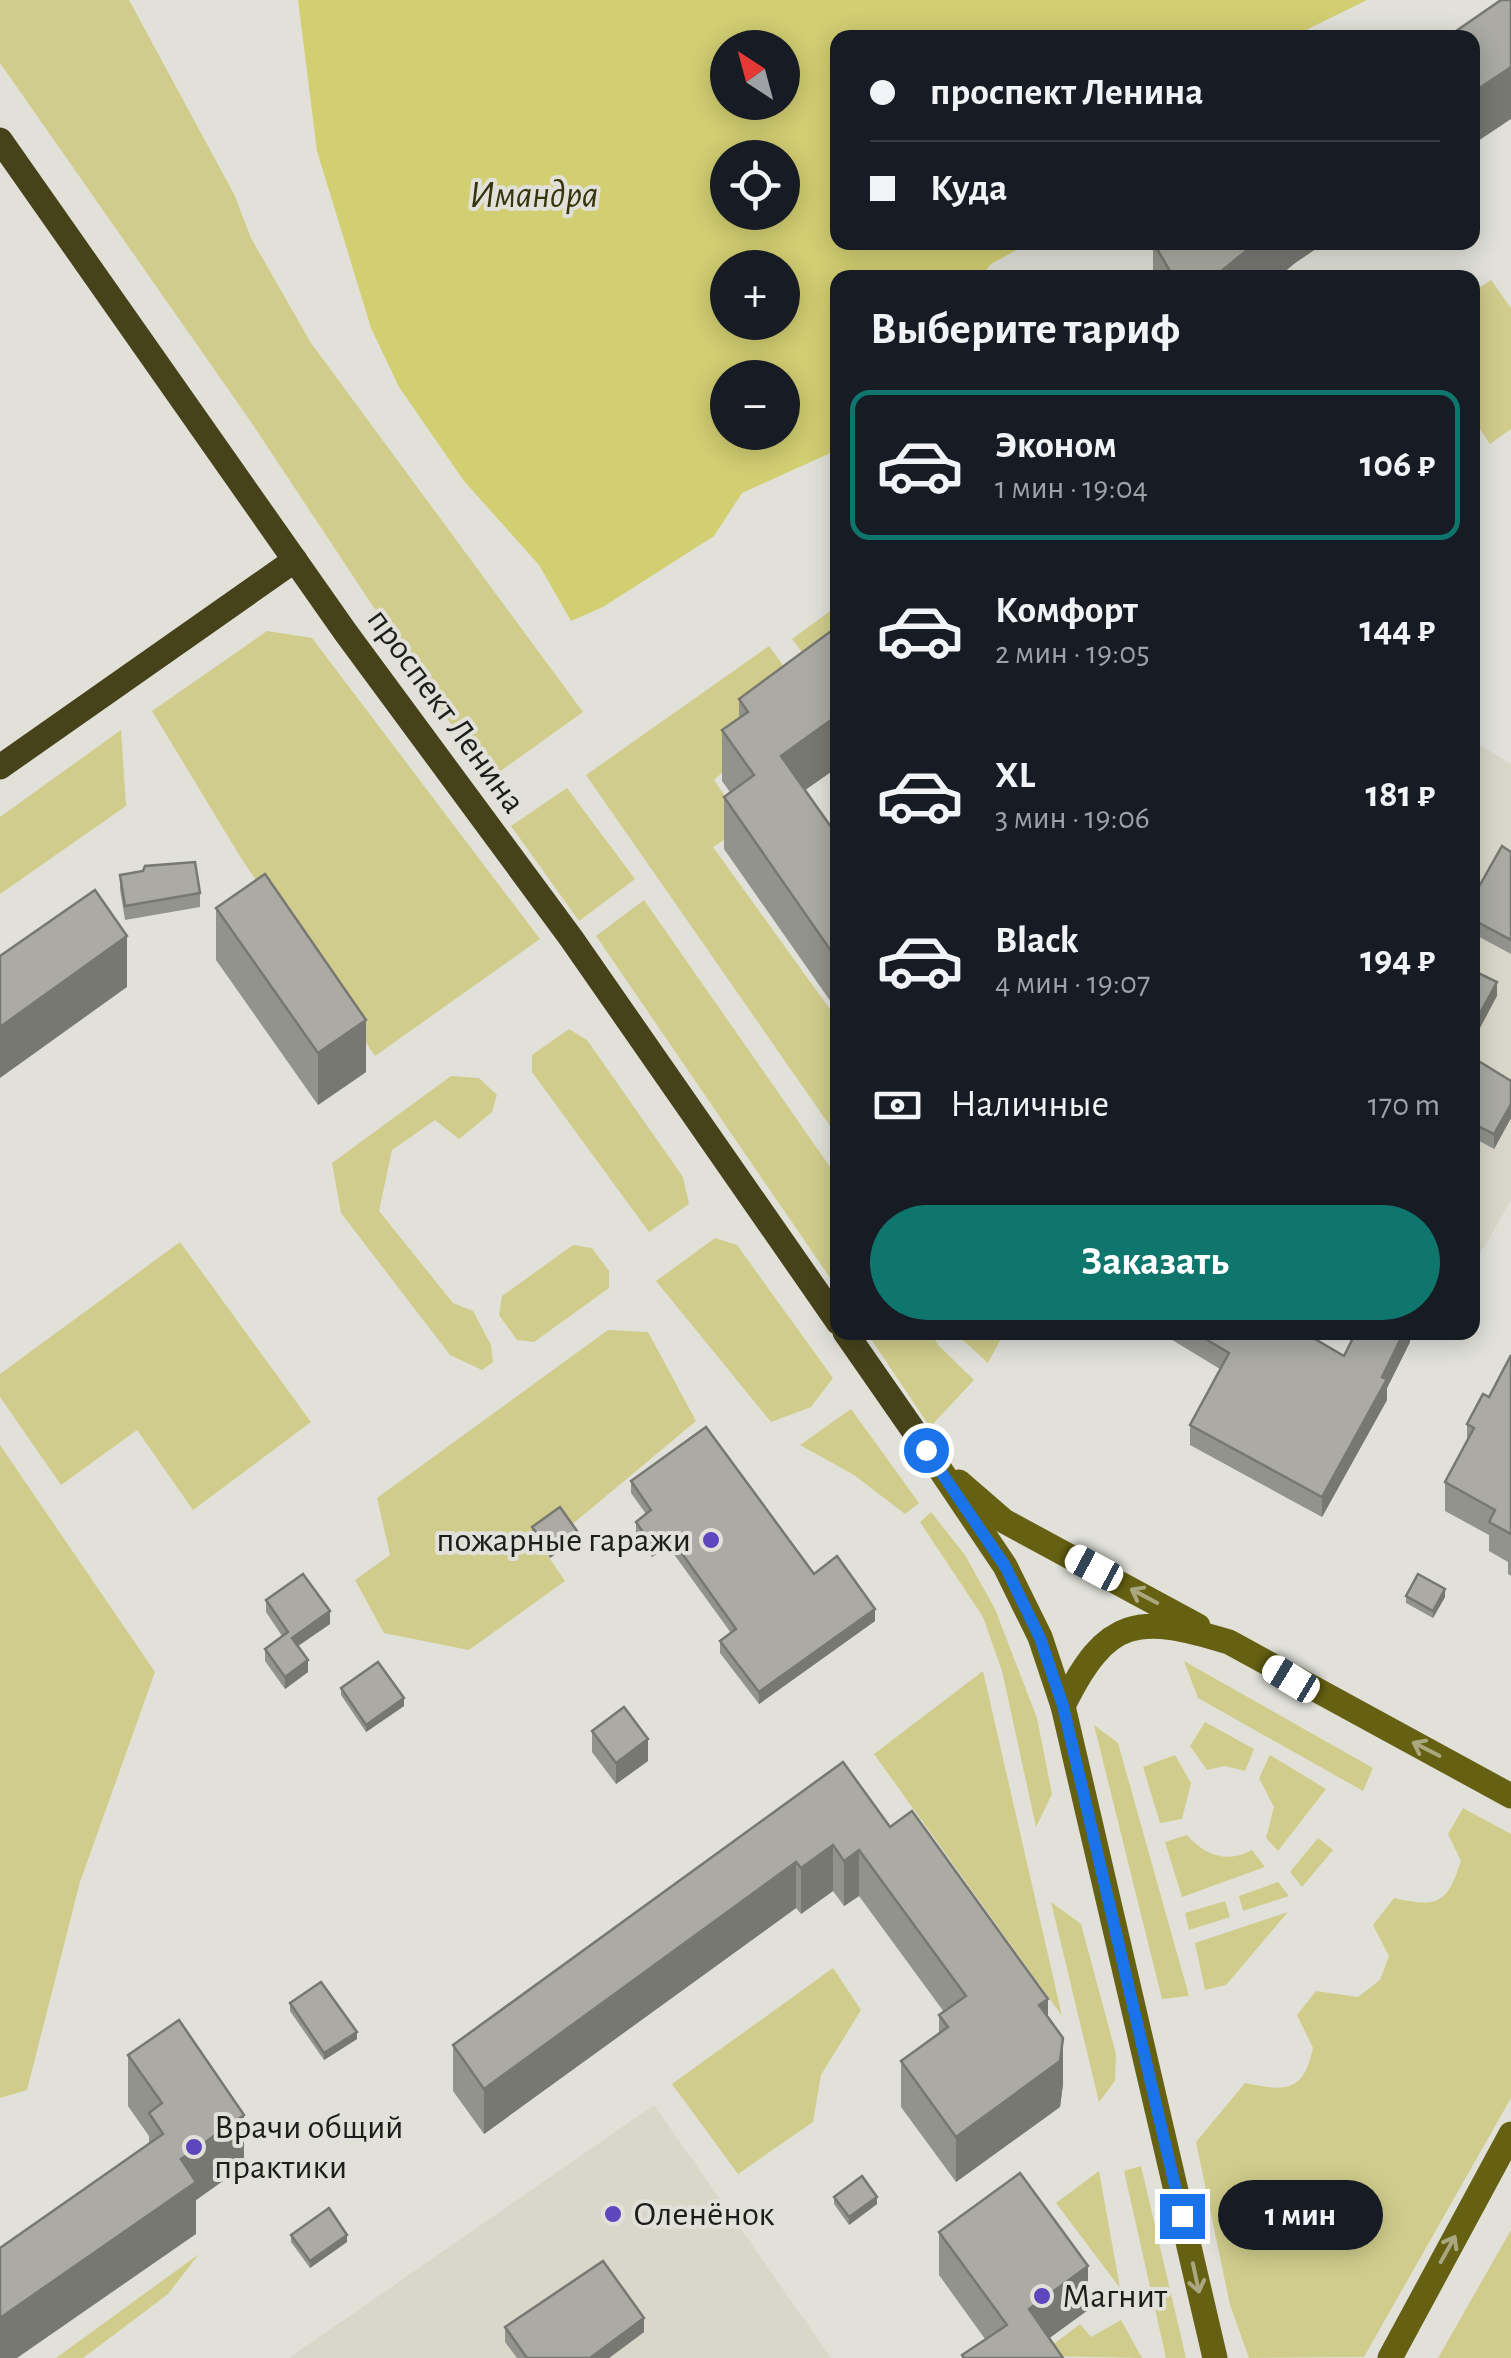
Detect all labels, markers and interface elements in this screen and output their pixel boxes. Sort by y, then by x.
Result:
north arrow [710,30,800,120]
map controls [710,30,800,450]
text: проспект Ленина [930,74,1203,112]
button: locate [710,140,800,230]
text: Куда [930,170,1007,208]
water label: Имандра [470,177,598,215]
button: + [710,250,800,340]
text: Выберите тариф [870,307,1180,352]
button: − [710,360,800,450]
icon: car [875,420,965,510]
text: Эконом [995,427,1117,465]
text: 106 ₽ [1360,446,1435,484]
text: 1 мин · 19:04 [995,472,1148,504]
icon: car [875,585,965,675]
text: Комфорт [995,592,1138,630]
street label: проспект Ленина [360,602,532,820]
text: 144 ₽ [1360,611,1435,649]
text: 2 мин · 19:05 [995,637,1150,669]
icon: car [875,750,965,840]
text: XL [995,757,1035,795]
text: 181 ₽ [1365,776,1435,814]
text: 3 мин · 19:06 [995,802,1150,834]
icon: car [875,915,965,1005]
text: Black [995,922,1079,960]
text: 194 ₽ [1360,941,1435,979]
text: 4 мин · 19:07 [995,967,1150,999]
icon: cash [870,1078,925,1133]
text: Наличные [950,1086,1109,1124]
text: 170 m [1368,1089,1440,1121]
button: Заказать [870,1205,1440,1320]
route start [904,1428,949,1473]
place label: пожарные гаражи [436,1523,691,1558]
marker: пожарные гаражи [700,1529,722,1551]
car [1060,1541,1128,1595]
one-way arrow [1129,1585,1159,1605]
car [1258,1651,1324,1707]
one-way arrow [1411,1739,1441,1758]
place label: Врачи общий практики [214,2110,404,2185]
marker: Врачи общий практики [183,2136,205,2158]
callout: 1 мин [1217,2181,1382,2251]
route end [1160,2194,1205,2239]
place label: Оленёнок [633,2197,775,2232]
text: 1 мин [1265,2199,1336,2231]
marker: Оленёнок [602,2203,624,2225]
one-way arrow [1439,2235,1459,2264]
one-way arrow [1187,2261,1206,2293]
place label: Магнит [1062,2279,1168,2314]
marker: Магнит [1031,2285,1053,2307]

